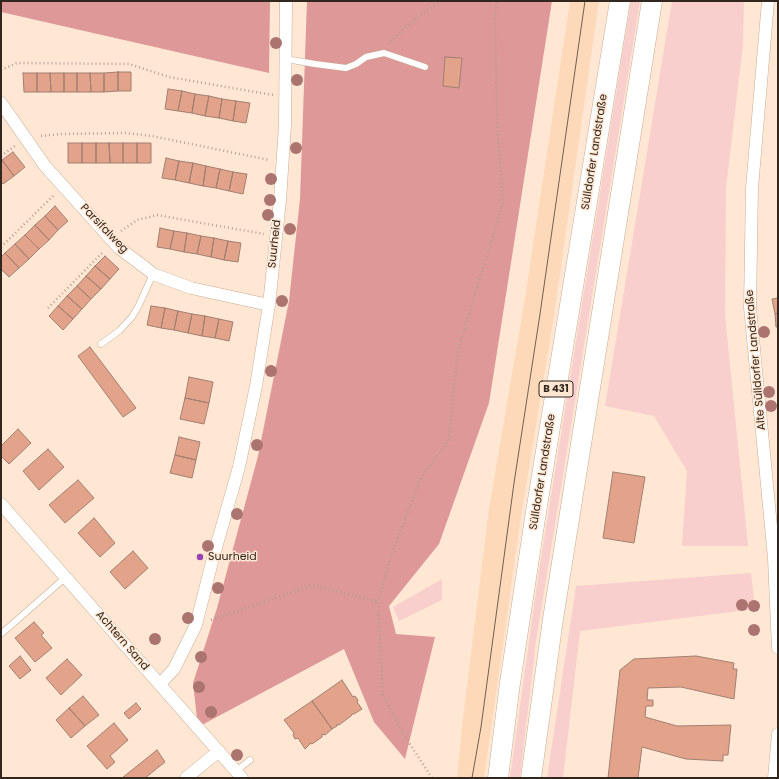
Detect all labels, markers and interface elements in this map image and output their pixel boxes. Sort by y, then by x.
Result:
street label: Sülldorfer Landstraße [579,93,611,211]
street label: Parsifalweg [77,202,131,256]
street label: Suurheid [266,219,284,269]
street label: Alte Sülldorfer Landstraße [743,289,769,431]
road number: B 431 [539,381,573,397]
street label: Sülldorfer Landstraße [527,413,559,531]
place label: Suurheid [208,550,257,564]
marker: Suurheid [195,552,205,562]
street label: Achtern Sand [93,609,151,673]

